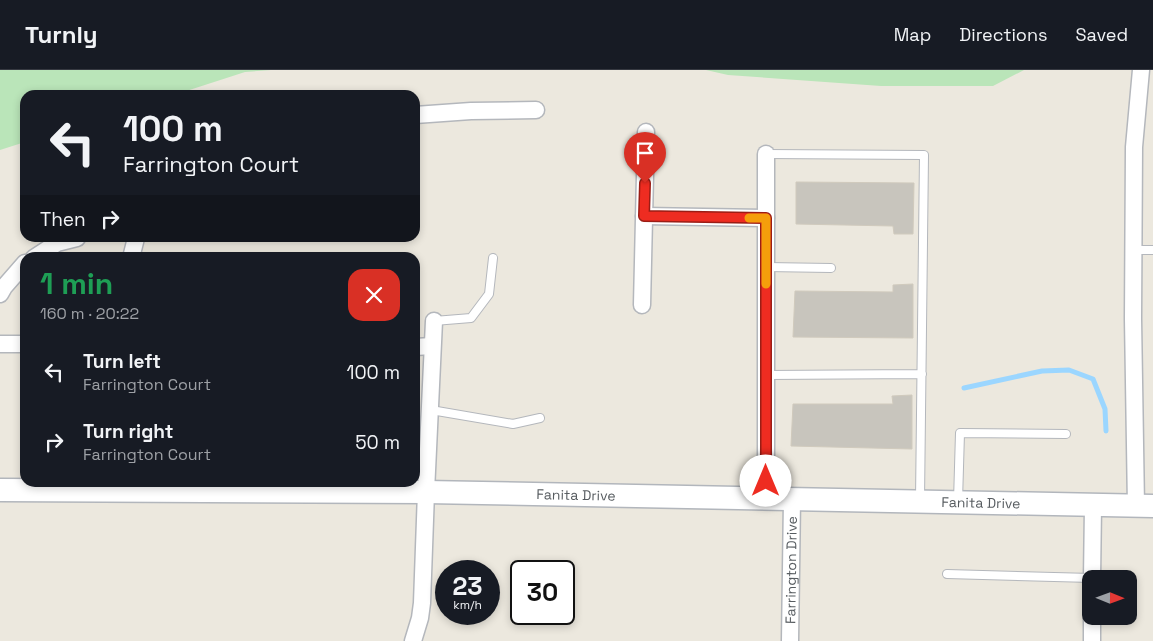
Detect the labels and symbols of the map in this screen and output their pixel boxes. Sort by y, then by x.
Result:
pin [624,132,666,183]
position arrow [739,454,791,506]
street label: Fanita Drive [536,485,616,505]
street label: Fanita Drive [941,493,1021,512]
street label: Farrington Drive [781,516,801,624]
speed limit sign: 30 [510,560,575,625]
north arrow [1082,570,1138,625]

